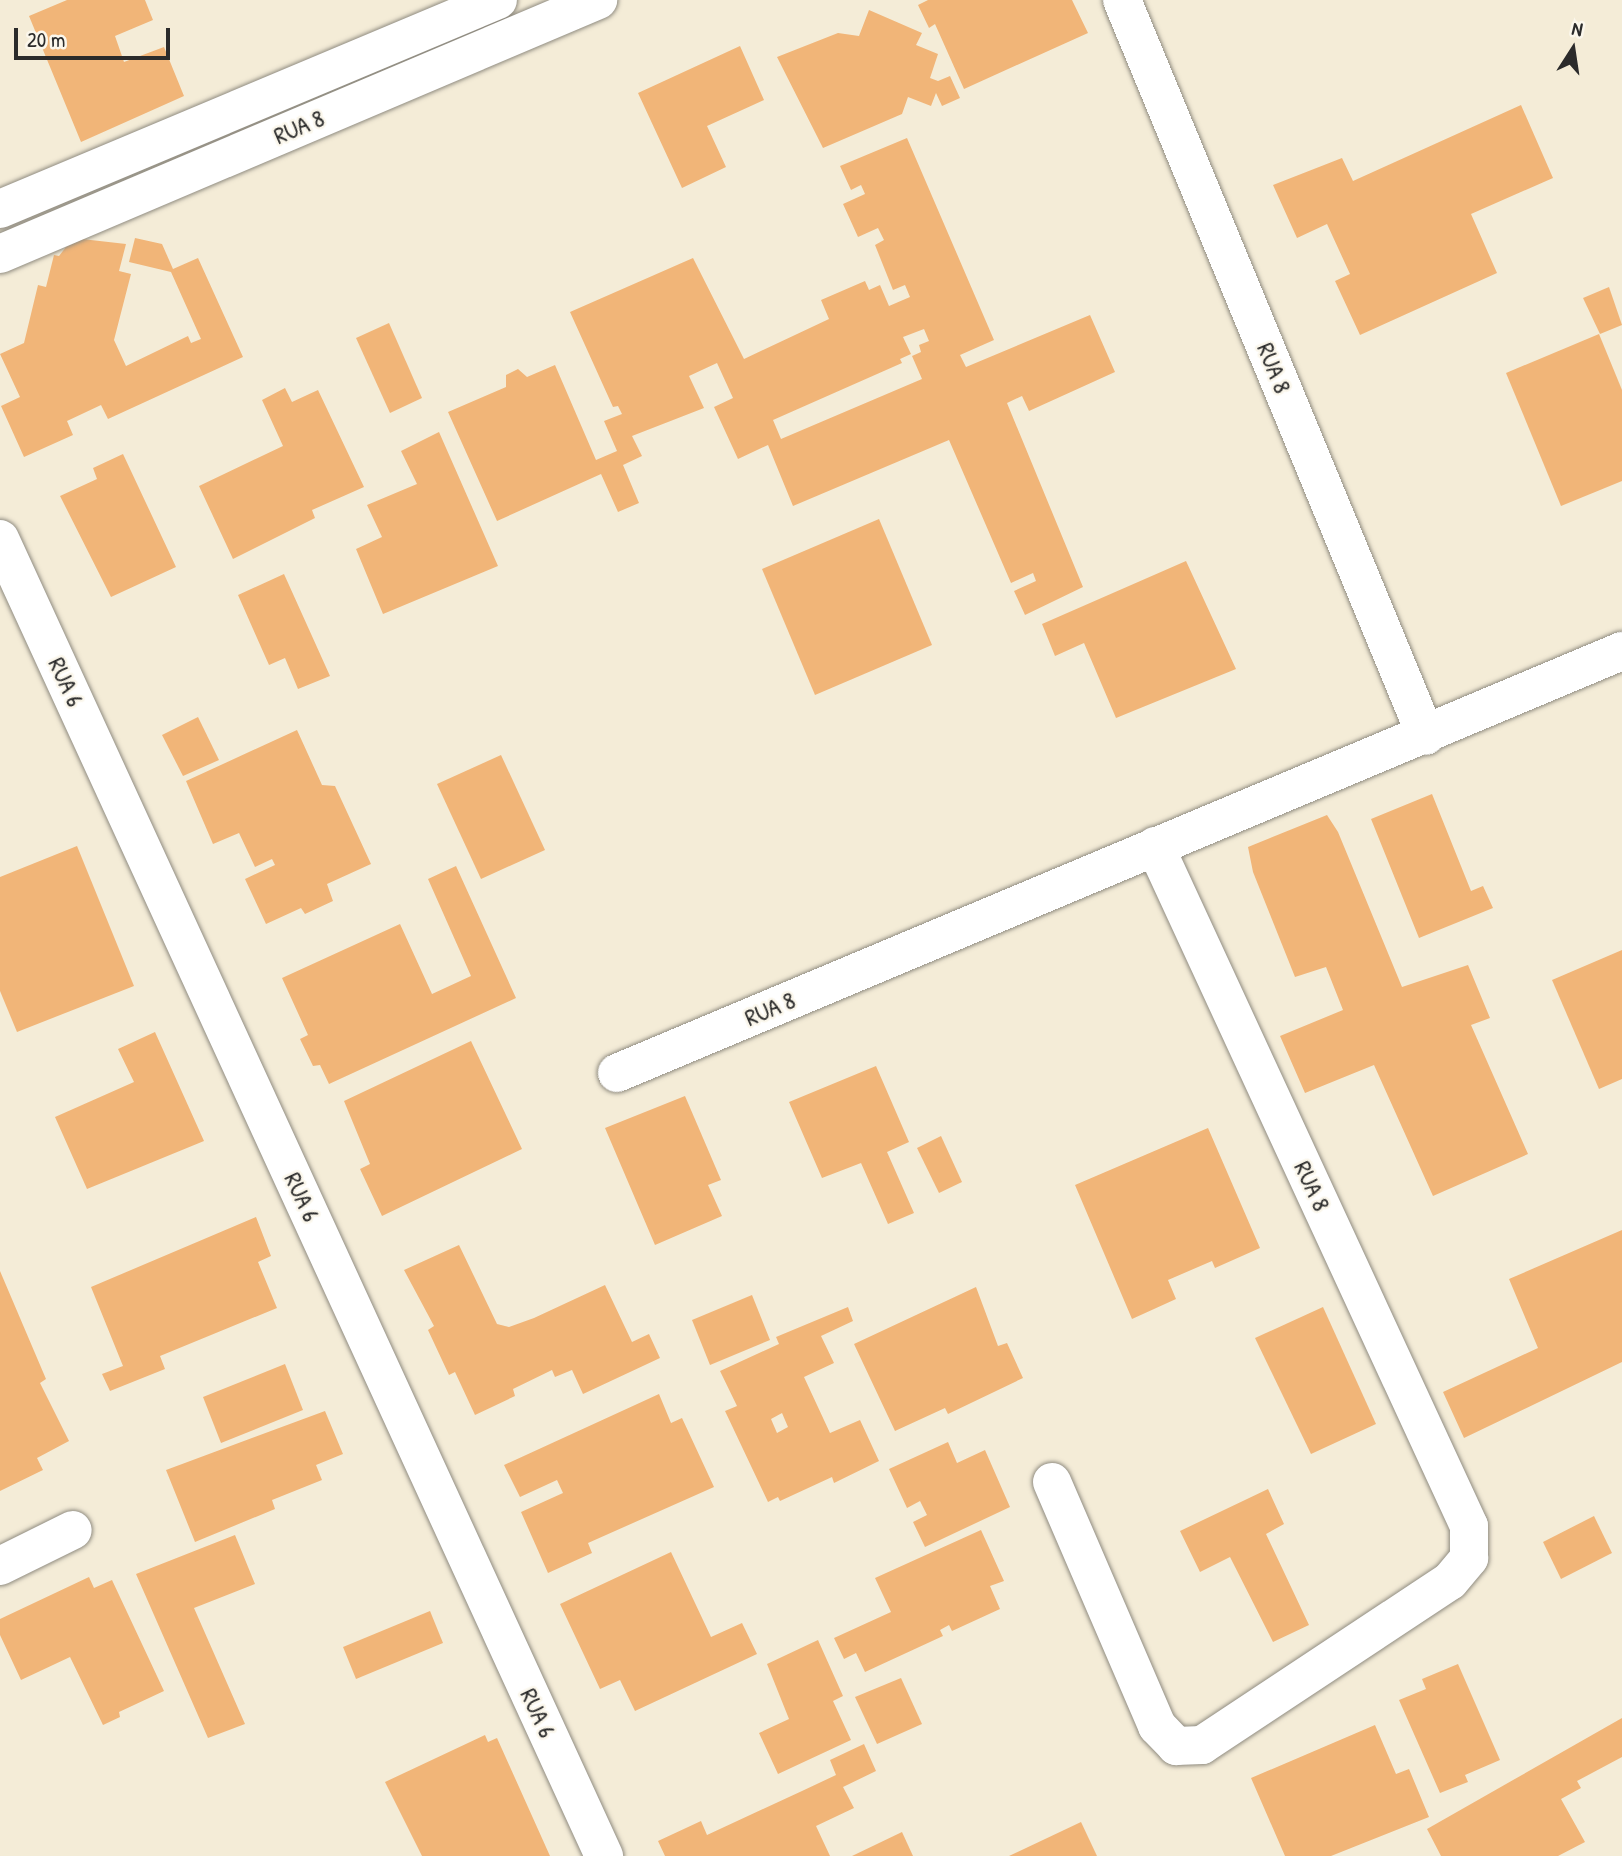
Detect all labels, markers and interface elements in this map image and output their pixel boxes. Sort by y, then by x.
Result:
scale bar [18,14,173,58]
north arrow [1538,14,1608,84]
text: N [1570,15,1585,42]
text: 20 m [27,25,65,54]
street label: RUA 8 [270,104,328,150]
street label: RUA 8 [1251,339,1297,397]
street label: RUA 6 [42,653,90,711]
street label: RUA 8 [741,986,799,1032]
street label: RUA 8 [1288,1156,1336,1216]
street label: RUA 6 [278,1168,326,1226]
street label: RUA 6 [514,1684,562,1742]

